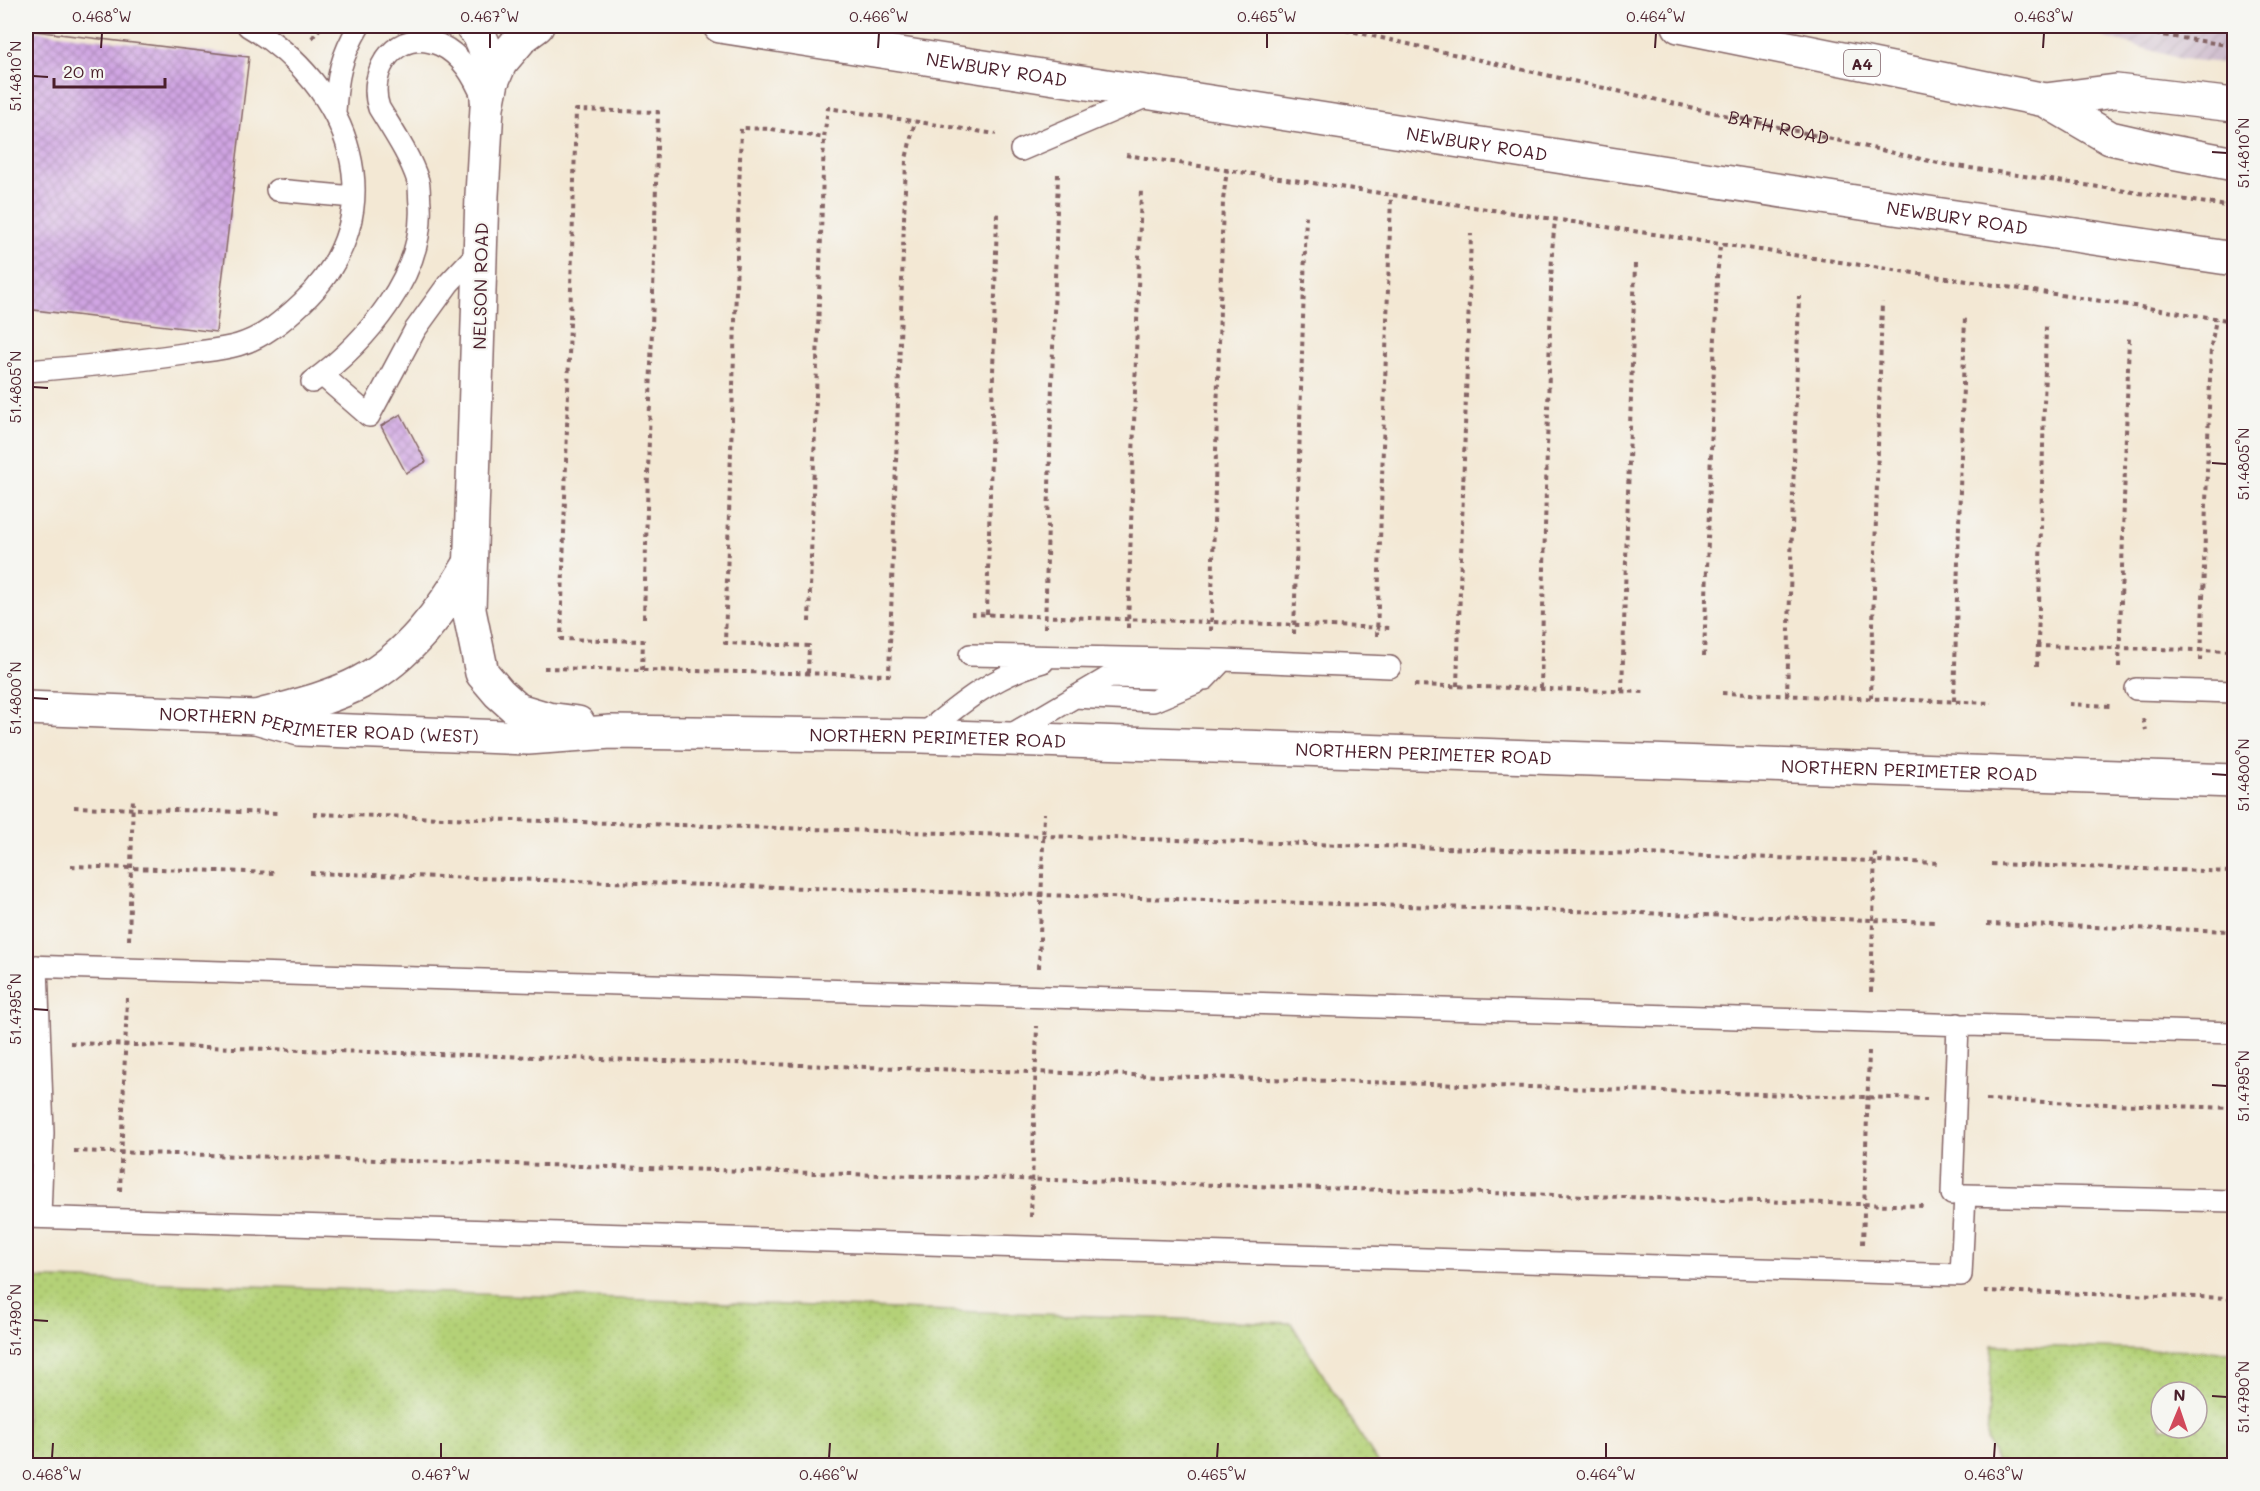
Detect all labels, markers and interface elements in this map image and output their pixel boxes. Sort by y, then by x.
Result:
text: 0.468°W [72,6,132,26]
text: 0.467°W [461,6,519,26]
text: 0.466°W [849,6,909,26]
text: 0.465°W [1237,6,1297,26]
text: 0.464°W [1626,6,1686,26]
text: 0.463°W [2014,6,2074,26]
text: 51.4810°N [5,41,25,111]
street label: NEWBURY ROAD [924,46,1069,92]
road number: A4 [1844,50,1880,76]
scale bar [54,51,165,89]
text: 20 m [63,59,104,83]
street label: BATH ROAD [1726,104,1832,150]
text: 51.4810°N [2233,118,2253,188]
street label: NEWBURY ROAD [1405,121,1549,166]
street label: NEWBURY ROAD [1885,195,2029,240]
street label: NELSON ROAD [467,222,493,350]
text: 51.4805°N [5,351,25,423]
text: 51.4805°N [2233,428,2253,500]
text: 51.4800°N [5,661,25,735]
street label: NORTHERN PERIMETER ROAD (WEST) [159,701,479,748]
street label: NORTHERN PERIMETER ROAD [809,723,1066,753]
street label: NORTHERN PERIMETER ROAD [1295,737,1552,770]
text: 51.4800°N [2233,738,2253,812]
street label: NORTHERN PERIMETER ROAD [1780,753,2038,786]
text: 51.4795°N [5,973,25,1045]
text: 51.4795°N [2233,1050,2253,1122]
text: 51.4790°N [5,1284,25,1356]
text: 51.4790°N [2233,1361,2253,1433]
north arrow [2149,1380,2209,1440]
text: N [2173,1384,2186,1405]
text: 0.468°W [22,1464,82,1484]
text: 0.467°W [412,1464,470,1484]
text: 0.466°W [799,1464,859,1484]
text: 0.465°W [1187,1464,1247,1484]
text: 0.464°W [1576,1464,1636,1484]
text: 0.463°W [1964,1464,2024,1484]

